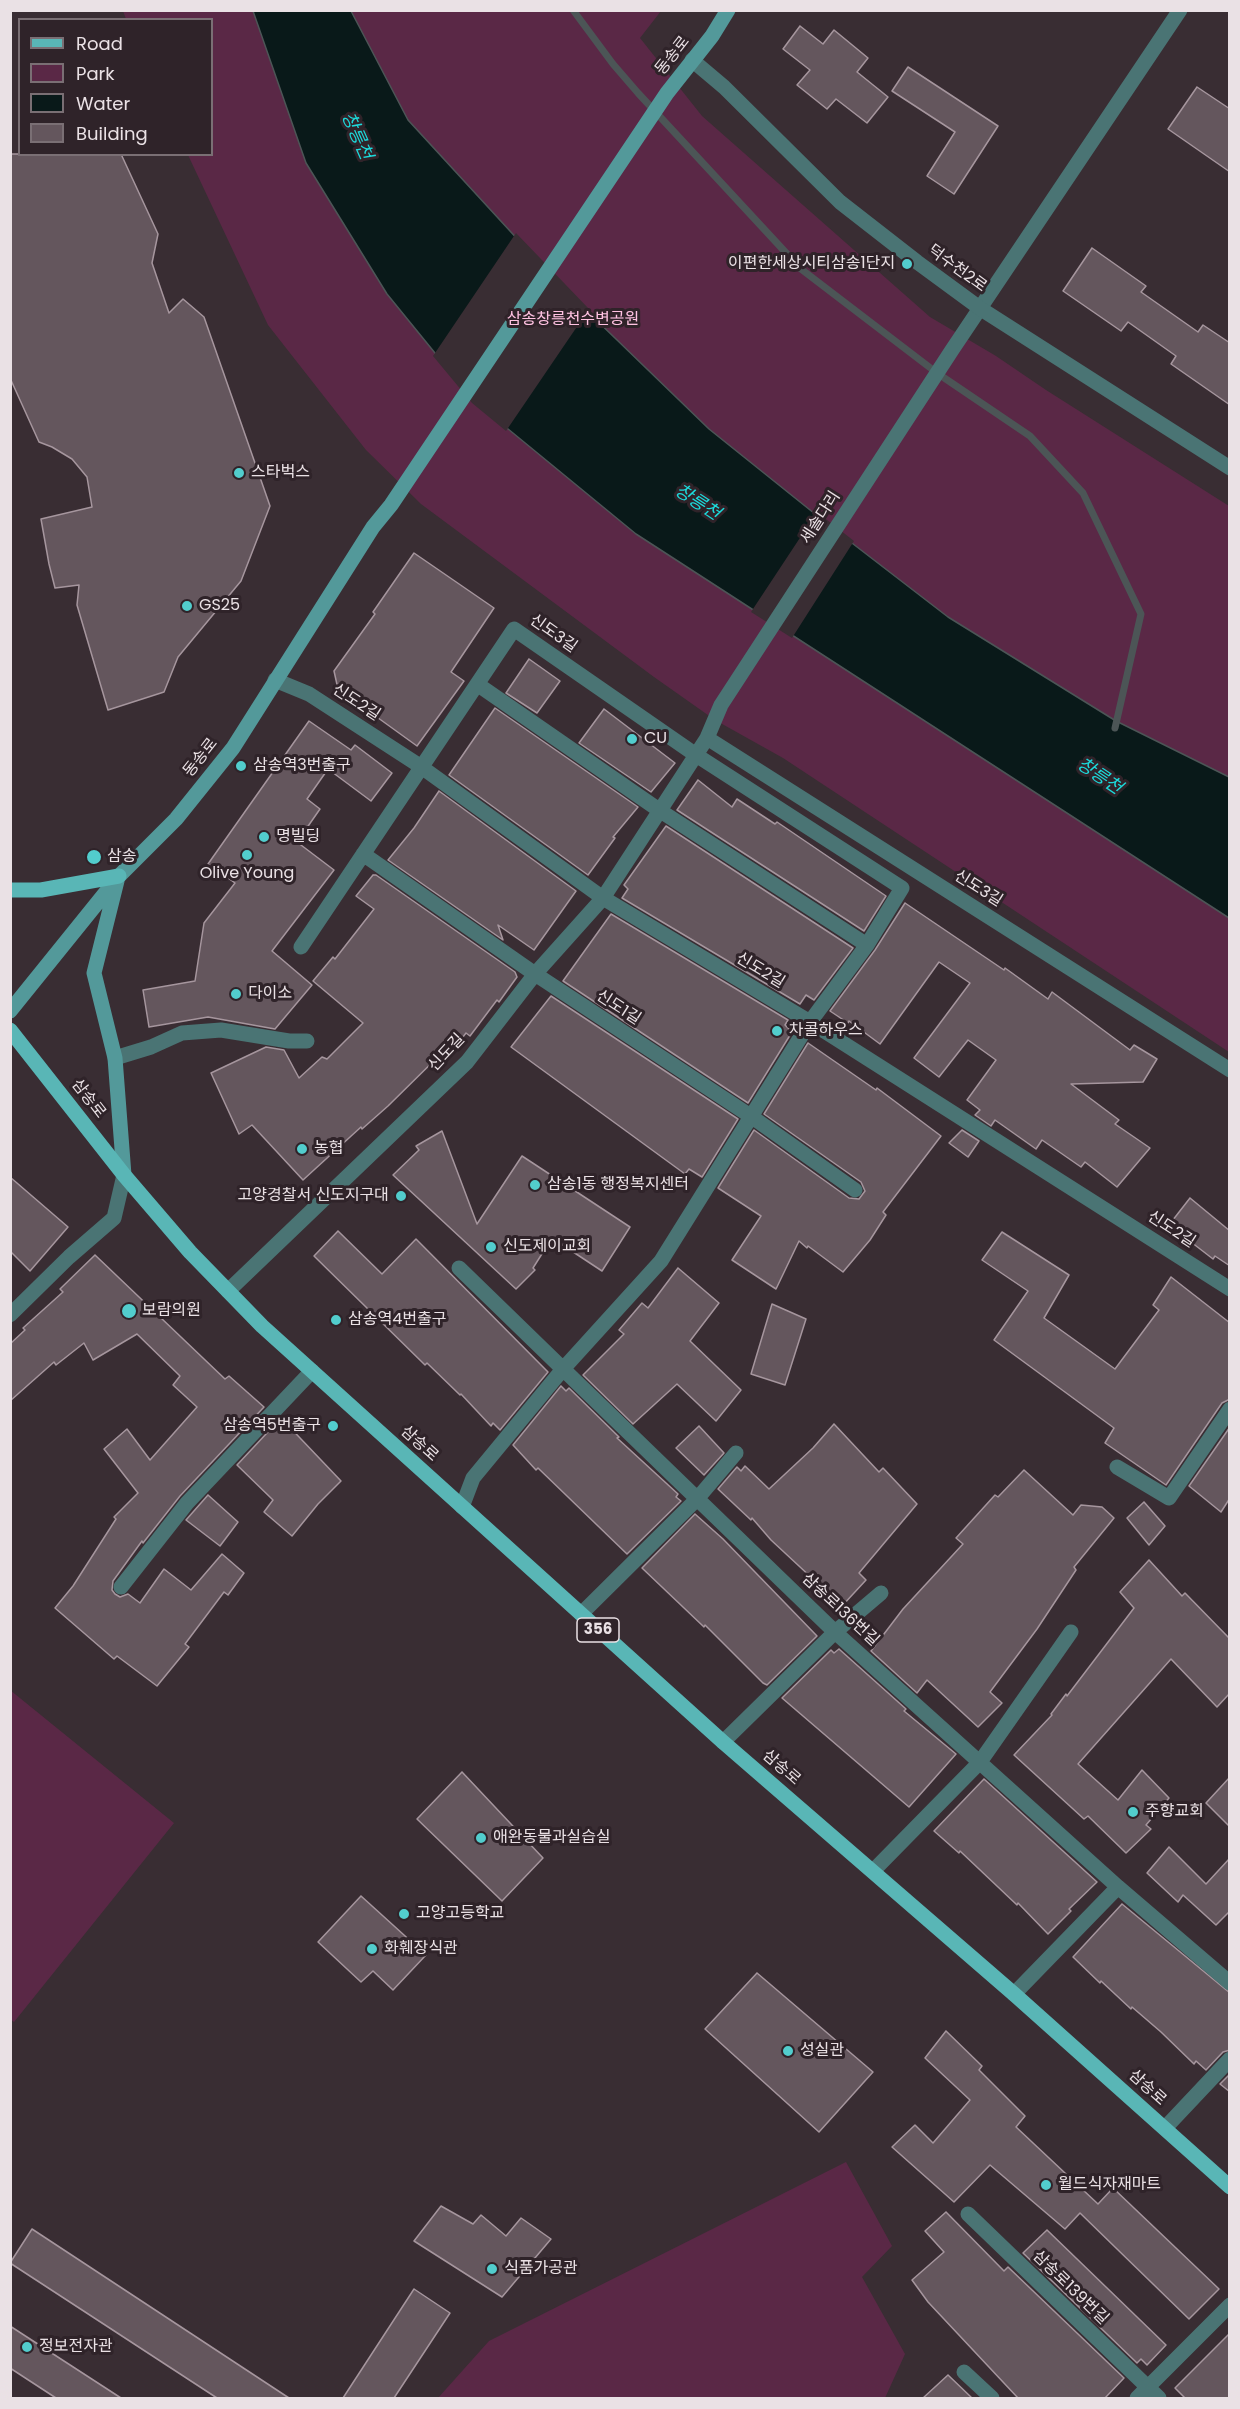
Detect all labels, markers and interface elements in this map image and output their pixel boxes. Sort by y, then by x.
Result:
legend [18,18,213,156]
text: Road [76,31,123,56]
street label: 동송로 [652,33,694,79]
text: Park [76,61,115,86]
text: Water [76,91,130,116]
water label: 창릉천 [336,109,376,163]
text: Building [76,121,148,146]
street label: 덕수천2로 [924,241,990,297]
place label: 이편한세상시티삼송1단지 [728,254,895,274]
marker: 이편한세상시티삼송1단지 [900,257,914,271]
park label: 삼송창릉천수변공원 [507,310,639,330]
place label: 스타벅스 [251,463,310,483]
marker: 스타벅스 [232,466,246,480]
water label: 창릉천 [670,480,724,526]
street label: 세솔다리 [797,488,845,548]
place label: GS25 [199,596,240,616]
marker: GS25 [180,599,194,613]
street label: 신도3길 [526,611,580,657]
street label: 신도2길 [328,680,384,726]
place label: CU [644,729,667,749]
marker: CU [625,732,639,746]
street label: 동송로 [180,735,222,781]
water label: 창릉천 [1072,754,1126,800]
place label: 삼송역3번출구 [253,756,351,776]
marker: 삼송역3번출구 [234,759,248,773]
place label: 명빌딩 [276,827,320,847]
marker: 명빌딩 [257,830,271,844]
place label: 삼송 [107,847,136,867]
marker: 삼송 [85,848,103,866]
marker: Olive Young [240,848,254,862]
place label: Olive Young [200,864,294,884]
street label: 신도3길 [950,867,1006,911]
street label: 신도2길 [732,949,788,993]
place label: 다이소 [248,984,292,1004]
marker: 다이소 [229,987,243,1001]
street label: 신도1길 [592,987,644,1029]
place label: 차콜하우스 [789,1021,863,1041]
marker: 차콜하우스 [770,1024,784,1038]
street label: 신도길 [425,1030,469,1076]
street label: 삼송로 [67,1076,109,1122]
place label: 농협 [314,1139,343,1159]
marker: 농협 [295,1142,309,1156]
place label: 삼송1동 행정복지센터 [547,1175,689,1195]
marker: 삼송1동 행정복지센터 [528,1178,542,1192]
place label: 고양경찰서 신도지구대 [238,1186,389,1206]
marker: 고양경찰서 신도지구대 [394,1189,408,1203]
street label: 신도2길 [1143,1207,1199,1253]
place label: 신도제이교회 [503,1237,591,1257]
marker: 신도제이교회 [484,1240,498,1254]
place label: 보람의원 [142,1301,201,1321]
marker: 보람의원 [120,1302,138,1320]
place label: 삼송역4번출구 [348,1310,446,1330]
marker: 삼송역4번출구 [329,1313,343,1327]
place label: 삼송역5번출구 [223,1416,321,1436]
marker: 삼송역5번출구 [326,1419,340,1433]
street label: 삼송로 [396,1422,442,1466]
street label: 삼송로136번길 [798,1569,882,1651]
road number: 356 [577,1618,619,1642]
street label: 삼송로 [758,1746,804,1790]
place label: 주향교회 [1145,1802,1204,1822]
marker: 주향교회 [1126,1805,1140,1819]
place label: 애완동물과실습실 [493,1828,611,1848]
marker: 애완동물과실습실 [474,1831,488,1845]
place label: 고양고등학교 [416,1904,504,1924]
marker: 고양고등학교 [397,1907,411,1921]
place label: 화훼장식관 [384,1939,458,1959]
marker: 화훼장식관 [365,1942,379,1956]
place label: 성실관 [800,2041,844,2061]
marker: 성실관 [781,2044,795,2058]
street label: 삼송로 [1124,2066,1170,2110]
place label: 월드식자재마트 [1058,2175,1161,2195]
marker: 월드식자재마트 [1039,2178,1053,2192]
street label: 삼송로139번길 [1028,2247,1112,2329]
place label: 식품가공관 [504,2259,578,2279]
marker: 식품가공관 [485,2262,499,2276]
place label: 정보전자관 [39,2337,113,2357]
marker: 정보전자관 [20,2340,34,2354]

